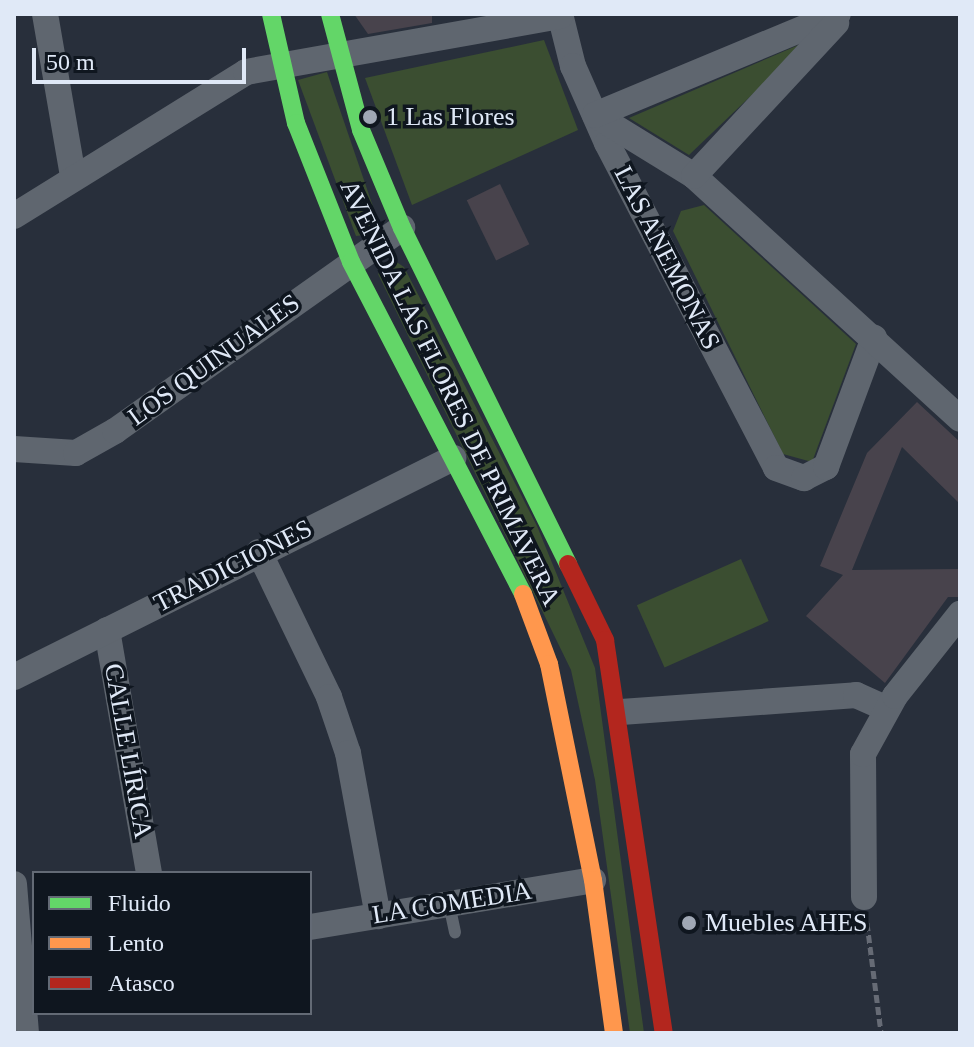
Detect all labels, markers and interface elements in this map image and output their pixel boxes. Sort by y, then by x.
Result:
scale bar [36,32,250,82]
text: 50 m [46,49,95,75]
place label: 1 Las Flores [386,101,515,133]
marker: 1 Las Flores [361,108,379,126]
street label: LAS ANEMONAS [607,160,727,356]
street label: AVENIDA LAS FLORES DE PRIMAVERA [333,174,567,612]
street label: LOS QUINUALES [122,287,306,433]
street label: TRADICIONES [149,513,317,619]
street label: CALLE LÍRICA [97,661,159,841]
legend [32,871,312,1015]
street label: LA COMEDIA [369,875,535,931]
text: Fluido [108,890,171,916]
place label: Muebles AHES [705,907,869,939]
marker: Muebles AHES [680,914,698,932]
text: Lento [108,930,164,956]
text: Atasco [108,970,175,996]

